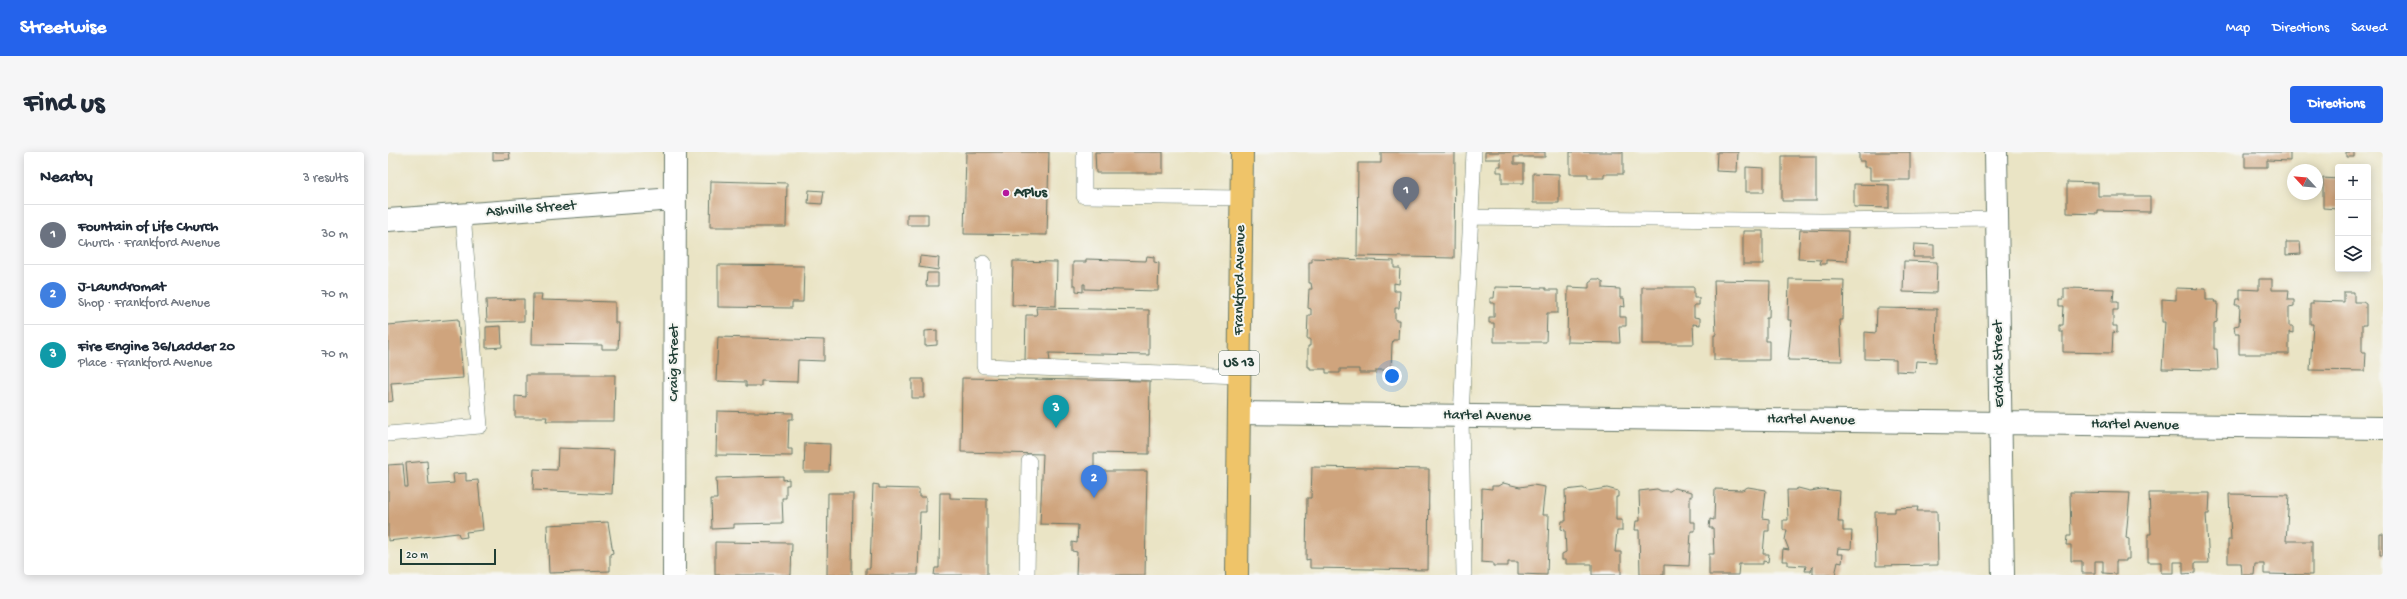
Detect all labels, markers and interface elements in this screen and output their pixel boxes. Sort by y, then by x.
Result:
text: Streetwise [20,17,106,40]
text: Map [2226,20,2250,37]
text: Directions [2272,20,2329,37]
text: Saved [2351,20,2387,37]
button: Directions [2290,86,2383,123]
text: Find us [24,88,104,121]
north arrow [2287,164,2323,200]
map controls [2335,164,2371,272]
button: + [2335,164,2371,200]
text: Nearby [40,168,93,188]
text: 3 results [303,171,348,186]
pin: 1 [1393,177,1419,210]
place label: APlus [1013,184,1048,202]
marker: APlus [1001,188,1011,198]
street label: Ashville Street [485,197,578,221]
button: − [2335,200,2371,236]
text: Fountain of Life Church [78,218,218,236]
street label: Frankford Avenue [1230,224,1250,336]
text: 1 [50,227,56,242]
text: 30 m [322,227,348,242]
text: Church · Frankford Avenue [78,236,220,251]
button: layers [2335,236,2371,272]
text: J-Laundromat [78,278,166,296]
text: 2 [50,287,56,302]
text: 70 m [322,287,348,302]
text: Shop · Frankford Avenue [78,296,210,311]
street label: Erdrick Street [1989,318,2009,408]
street label: Craig Street [665,323,683,402]
text: Fire Engine 36/Ladder 20 [78,338,235,356]
text: 3 [50,347,56,362]
text: 70 m [322,347,348,362]
road number: US 13 [1219,351,1259,375]
text: Place · Frankford Avenue [78,356,212,371]
your location [1382,366,1402,386]
pin: 3 [1043,395,1069,428]
street label: Hartel Avenue [1443,406,1531,426]
street label: Hartel Avenue [1767,410,1855,430]
street label: Hartel Avenue [2091,415,2179,435]
pin: 2 [1081,465,1107,498]
scale bar [400,547,496,566]
text: 20 m [406,550,428,562]

